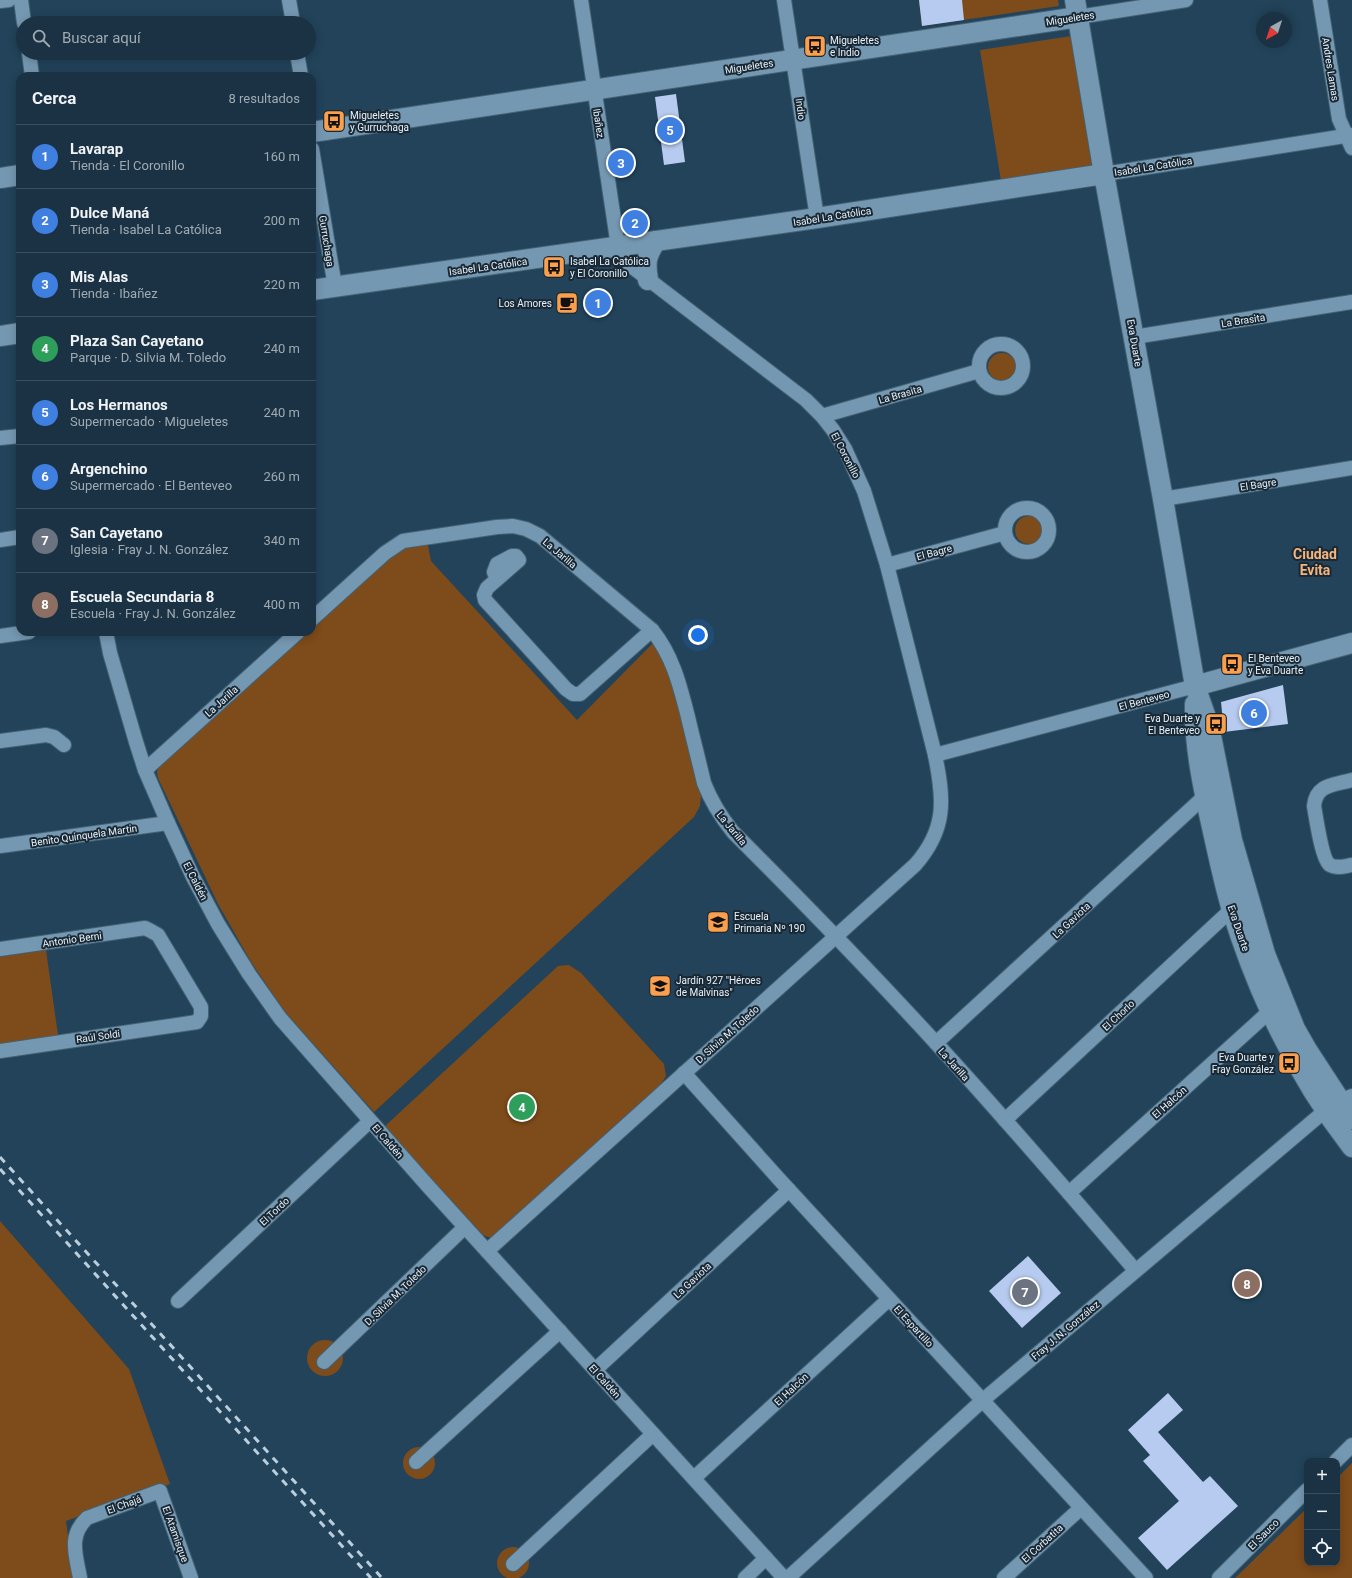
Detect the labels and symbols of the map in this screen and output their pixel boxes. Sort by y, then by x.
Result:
street label: Migueletes [1045,9,1095,28]
north arrow [1256,12,1292,48]
bus stop icon: Migueletes e Indio [802,33,828,59]
place label: Migueletes e Indio [830,35,879,58]
street label: Andres Lamas [1320,37,1341,102]
street label: Migueletes [724,57,774,76]
street label: Indio [794,97,808,121]
bus stop icon: Migueletes y Gurruchaga [321,108,347,134]
street label: Ibañez [591,108,606,139]
place label: Migueletes y Gurruchaga [350,110,409,133]
pin: 5 [657,115,683,145]
pin: 3 [608,148,634,178]
street label: Isabel La Católica [1113,155,1193,178]
street label: Isabel La Católica [792,205,872,228]
pin: 2 [622,208,648,238]
street label: Gurruchaga [317,215,336,268]
bus stop icon: Isabel La Católica y El Coronillo [541,254,567,280]
street label: Isabel La Católica [448,256,528,277]
place label: Isabel La Católica y El Coronillo [570,256,649,279]
pin: 1 [585,288,611,318]
cafe icon: Los Amores [554,290,580,316]
place label: Los Amores [499,298,552,309]
street label: La Brasita [1220,312,1266,329]
street label: Eva Duarte [1125,319,1144,368]
street label: La Brasita [877,383,923,406]
street label: El Coronillo [829,430,862,480]
street label: El Bagre [1239,476,1277,493]
street label: La Jarilla [541,536,579,571]
street label: El Bagre [915,542,953,563]
district label: Ciudad Evita [1293,546,1337,578]
your location [688,625,708,645]
bus stop icon: El Benteveo y Eva Duarte [1219,651,1245,677]
place label: El Benteveo y Eva Duarte [1248,653,1303,676]
street label: La Jarilla [203,684,240,719]
street label: El Benteveo [1118,688,1171,713]
pin: 6 [1241,698,1267,728]
bus stop icon: Eva Duarte y El Benteveo [1203,711,1229,737]
place label: Eva Duarte y El Benteveo [1145,713,1200,736]
street label: La Jarilla [714,809,749,847]
street label: Benito Quinquela Martin [30,823,138,848]
street label: El Caldén [181,860,210,902]
street label: La Gaviota [1050,900,1092,940]
street label: Eva Duarte [1226,904,1252,953]
school or university icon: Escuela Primaria Nº 190 [705,909,731,935]
place label: Escuela Primaria Nº 190 [734,911,805,934]
street label: Antonio Berni [42,930,103,949]
school or university icon: Jardín 927 "Héroes de Malvinas" [647,973,673,999]
place label: Jardín 927 "Héroes de Malvinas" [676,975,761,998]
street label: El Chorlo [1100,998,1137,1033]
street label: D. Silvia M. Toledo [694,1003,761,1066]
street label: Raúl Soldi [75,1028,121,1045]
street label: La Jarilla [936,1046,971,1083]
bus stop icon: Eva Duarte y Fray González [1276,1050,1302,1076]
place label: Eva Duarte y Fray González [1212,1052,1274,1075]
street label: El Halcón [1150,1084,1189,1121]
pin: 4 [509,1092,535,1122]
street label: El Caldén [370,1122,405,1161]
street label: El Tordo [257,1195,292,1228]
street label: La Gaviota [671,1260,713,1300]
street label: D. Silvia M. Toledo [362,1263,429,1327]
pin: 8 [1234,1269,1260,1299]
pin: 7 [1012,1277,1038,1307]
street label: Fray J. N. González [1029,1299,1102,1362]
street label: El Espartillo [892,1303,936,1349]
street label: El Caldén [587,1362,623,1400]
street label: El Halcón [772,1371,810,1408]
street label: El Chajá [105,1493,143,1516]
street label: El Atamisque [160,1505,191,1564]
street label: El Sauco [1246,1517,1281,1552]
street label: El Corbatita [1019,1522,1065,1565]

